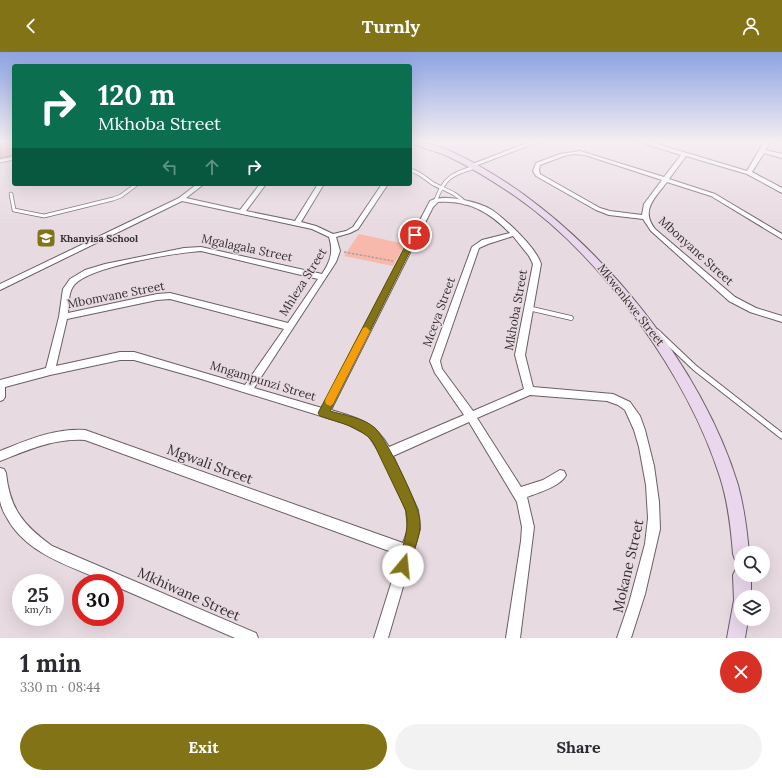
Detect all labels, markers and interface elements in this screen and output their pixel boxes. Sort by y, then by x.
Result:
icon: back [20,15,42,37]
text: Turnly [362,15,420,38]
icon: person [740,15,762,37]
text: 120 m [98,77,175,113]
icon: right [32,80,84,132]
text: Mkhoba Street [98,112,221,135]
icon: left [159,156,181,178]
icon: ahead [201,156,223,178]
icon: right [243,156,265,178]
street label: Mbonyane Street [656,213,737,288]
pin [398,218,432,252]
icon: arrive [404,224,426,246]
school or university icon: Khanyisa School [35,227,57,249]
street label: Mgalagala Street [200,231,294,265]
place label: Khanyisa School [60,232,138,245]
street label: Mhleza Street [276,245,330,319]
street label: Mkwenkwe Street [595,261,668,349]
street label: Mkhoba Street [501,268,530,352]
street label: Mceya Street [419,274,458,349]
street label: Mbomvane Street [66,278,166,311]
street label: Mngampunzi Street [208,357,318,404]
street label: Mgwali Street [165,440,256,488]
street label: Mokane Street [609,517,648,614]
position arrow [382,545,424,587]
map controls [734,546,770,626]
button: search [734,546,770,582]
street label: Mkhiwane Street [135,563,244,625]
speed limit sign: 30 [72,574,124,626]
text: 25 [27,582,49,607]
button: layers [734,590,770,626]
text: km/h [24,603,52,616]
text: 1 min [20,648,81,679]
button: close [720,651,762,693]
text: 330 m · 08:44 [20,679,100,696]
button: Exit [20,724,387,770]
button: Share [395,724,762,770]

